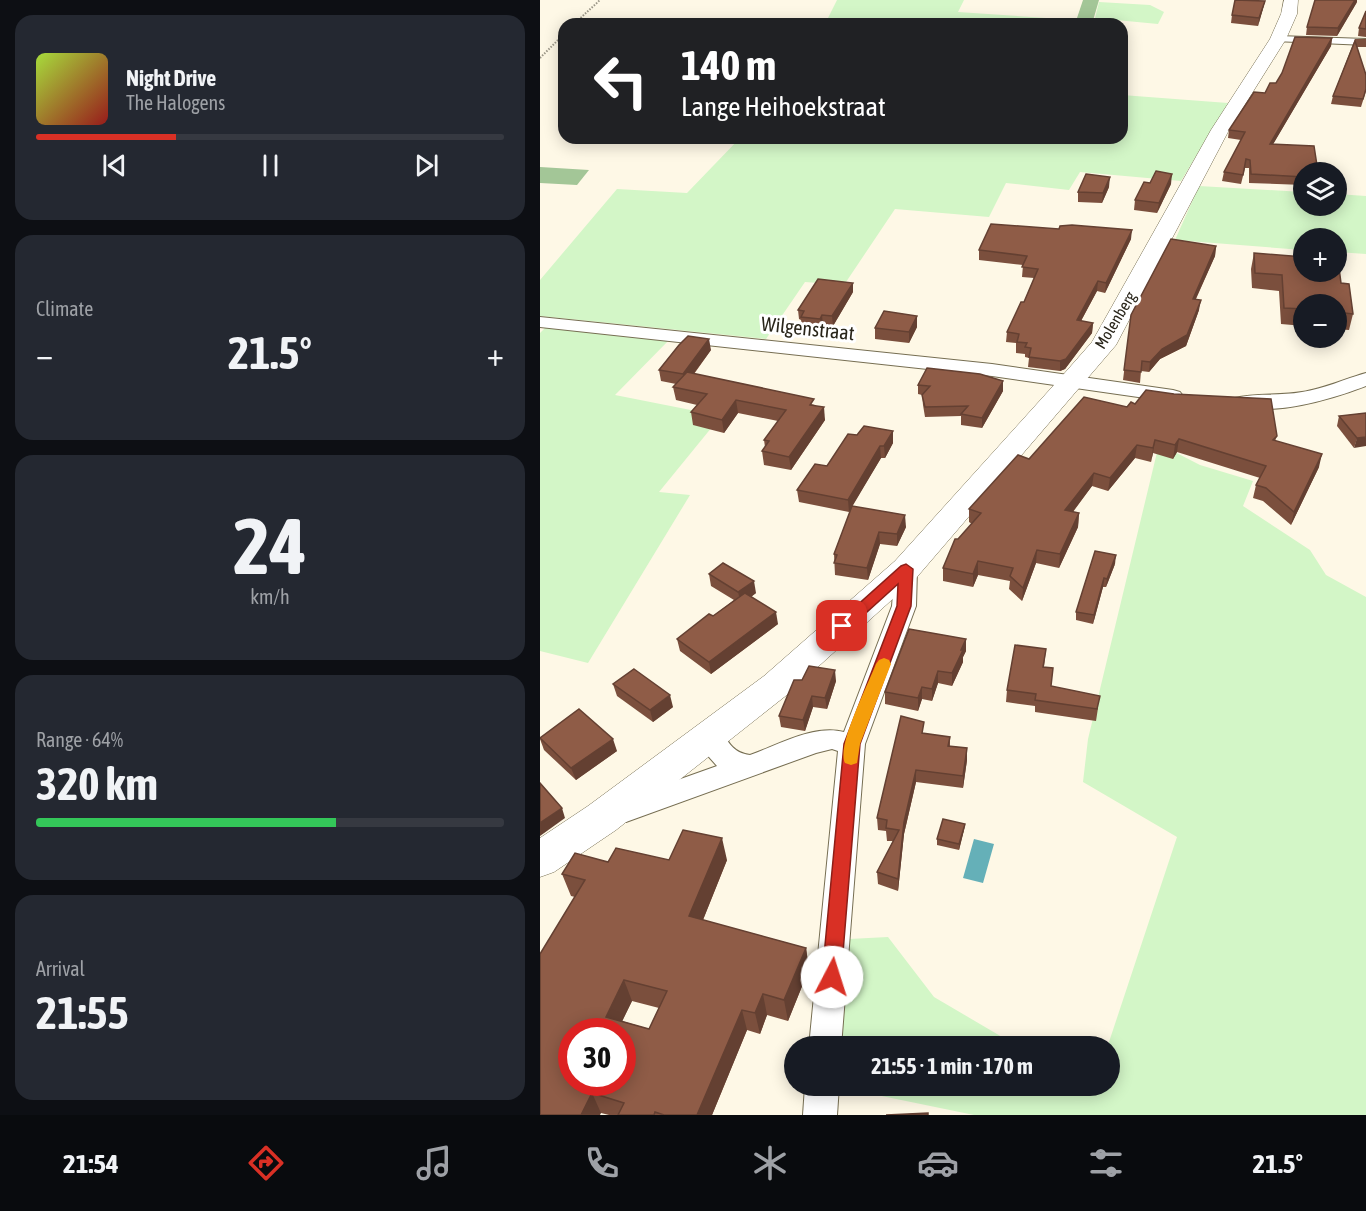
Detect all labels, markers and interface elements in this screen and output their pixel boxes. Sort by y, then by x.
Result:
text: 140 m [681,41,776,89]
icon: left [582,42,660,120]
text: Night Drive [126,65,216,91]
text: The Halogens [126,91,225,114]
text: Lange Heihoekstraat [681,91,886,122]
icon: previous [98,149,131,182]
icon: pause [254,149,287,182]
icon: next [410,149,443,182]
map controls [1293,162,1347,348]
button: layers [1293,162,1347,216]
button: + [1293,228,1347,282]
street label: Molenberg [1091,288,1140,352]
button: − [1293,294,1347,348]
text: Climate [36,297,93,320]
street label: Wilgenstraat [760,312,856,344]
text: 21.5° [228,327,312,379]
text: − [36,335,53,373]
text: + [487,335,504,373]
text: 24 [233,501,307,591]
text: km/h [250,585,290,608]
pin [816,600,867,651]
icon: arrive [825,609,858,642]
text: Range · 64% [36,728,123,751]
text: 320 km [36,758,158,810]
position arrow [800,945,864,1009]
text: Arrival [36,957,85,980]
text: 21:55 [36,987,129,1039]
speed limit sign: 30 [558,1018,636,1096]
text: 21:55 · 1 min · 170 m [871,1053,1033,1079]
icon: directions [245,1142,287,1184]
icon: music [413,1142,455,1184]
icon: phone [581,1142,623,1184]
icon: climate [749,1142,791,1184]
icon: car [917,1142,959,1184]
icon: filters [1085,1142,1127,1184]
text: 21:54 [63,1148,119,1179]
text: 21.5° [1253,1148,1303,1179]

